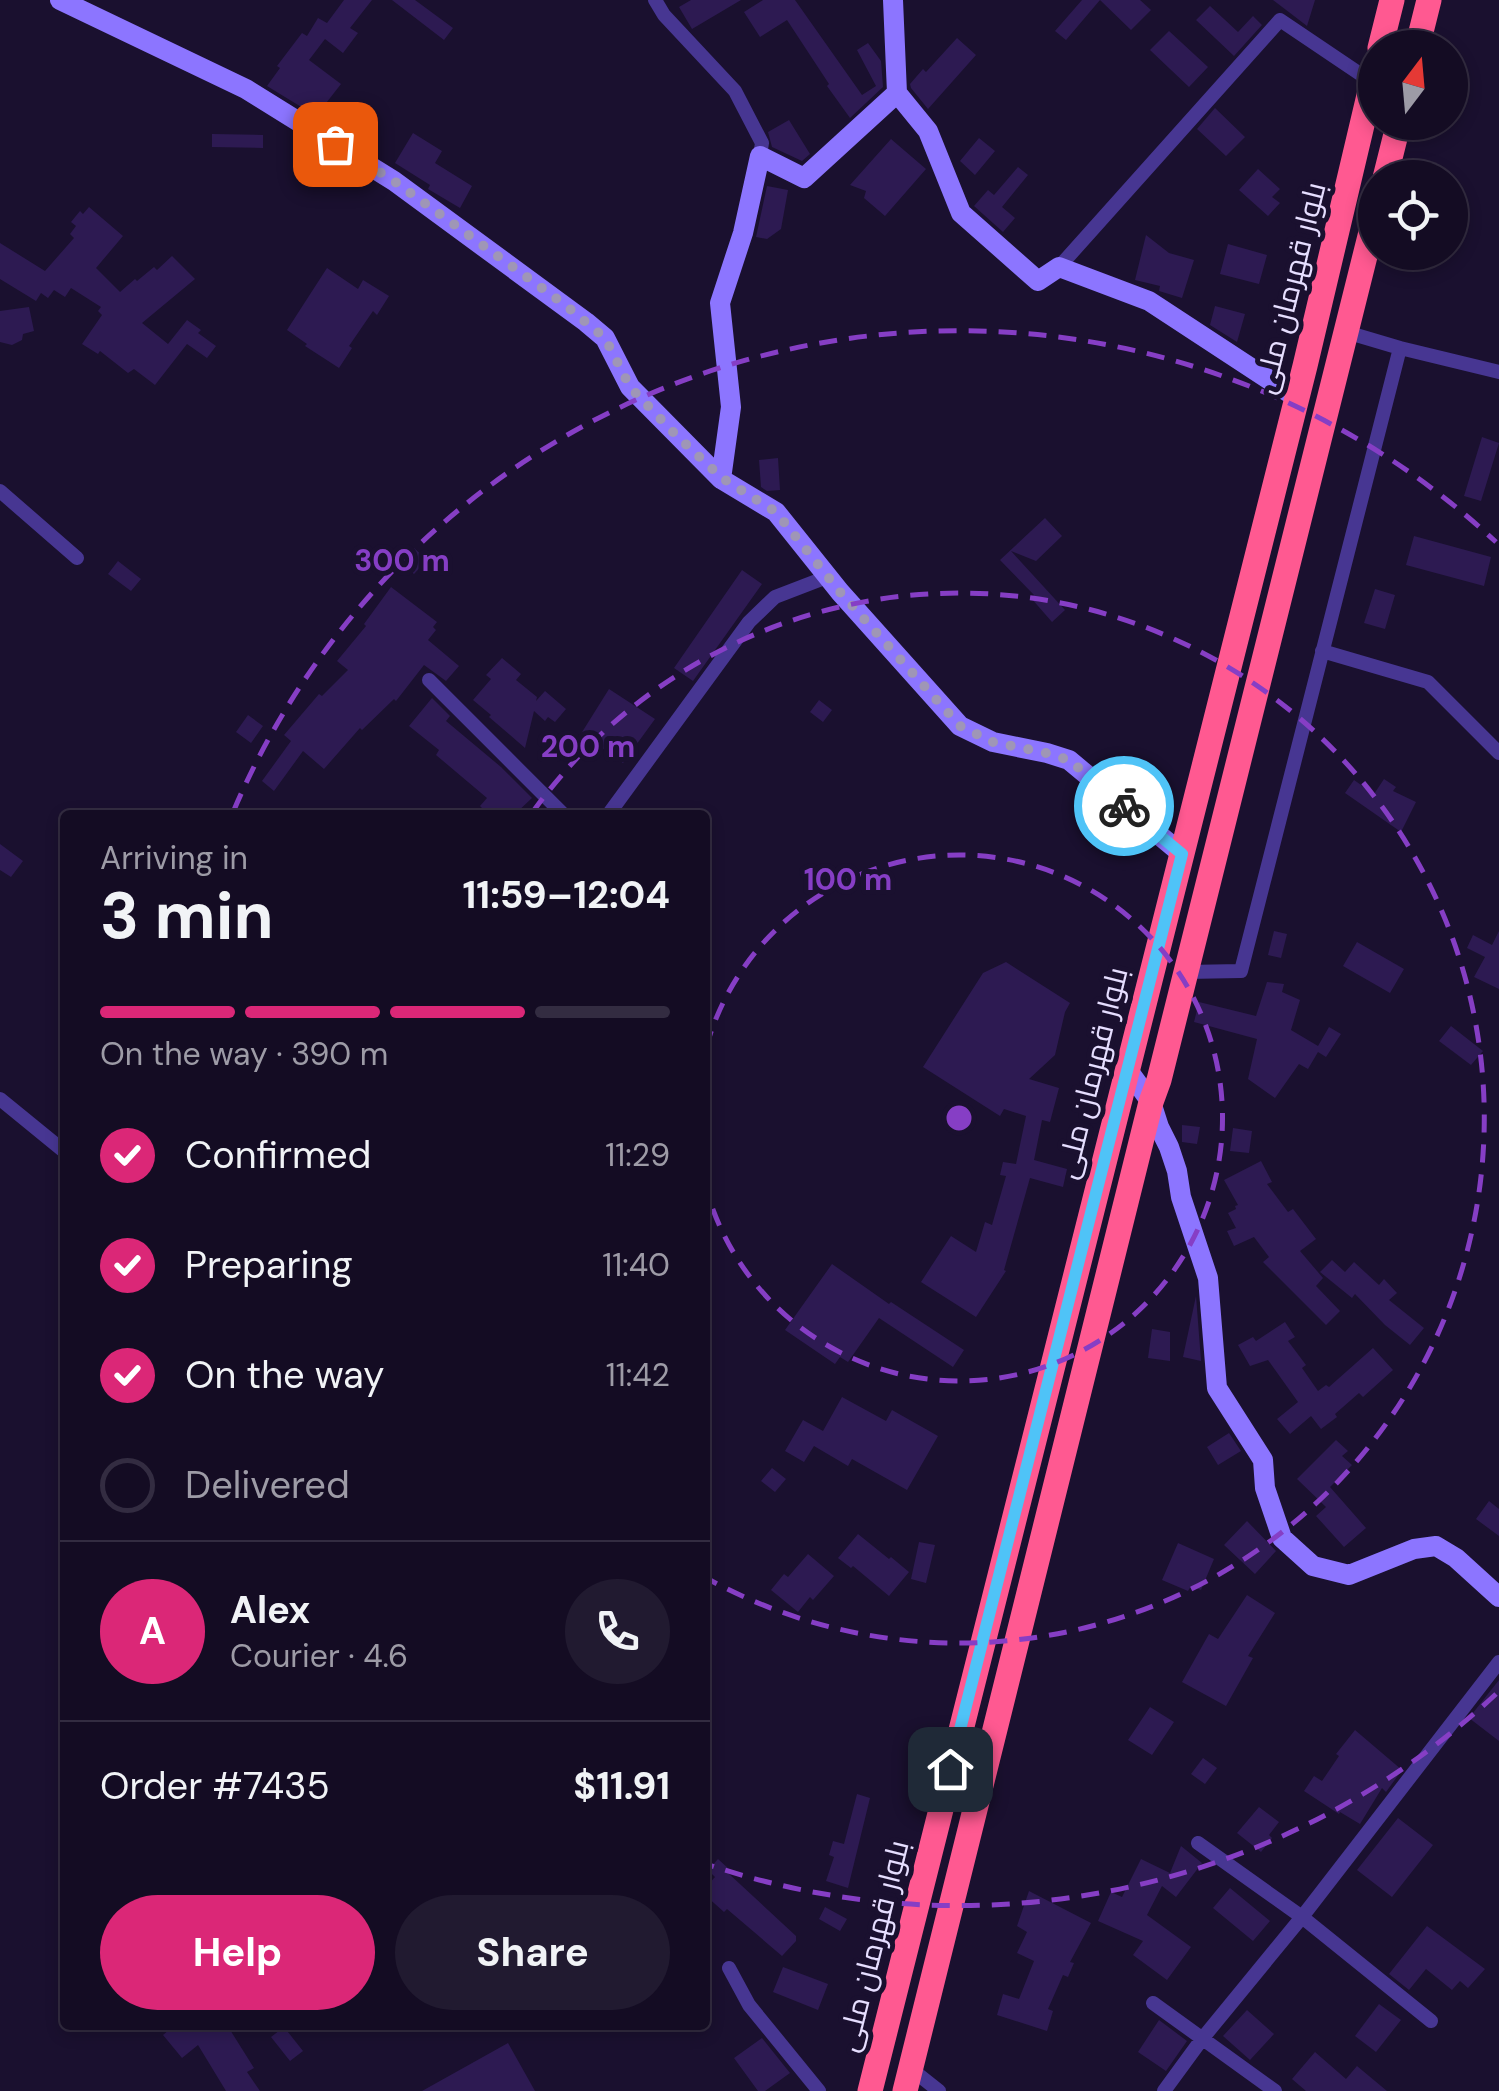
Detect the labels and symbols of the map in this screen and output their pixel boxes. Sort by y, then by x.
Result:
north arrow [1358,30,1468,140]
pin [293,102,378,187]
street label: بلوار قهرمان ملی [1244,178,1335,398]
text: 300 m [354,541,450,580]
text: 200 m [541,727,635,766]
courier [1074,756,1174,856]
text: 100 m [804,860,892,899]
street label: بلوار قهرمان ملی [1046,963,1137,1183]
centre of rings [941,1100,977,1136]
pin [908,1727,993,1812]
street label: بلوار قهرمان ملی [827,1836,918,2056]

